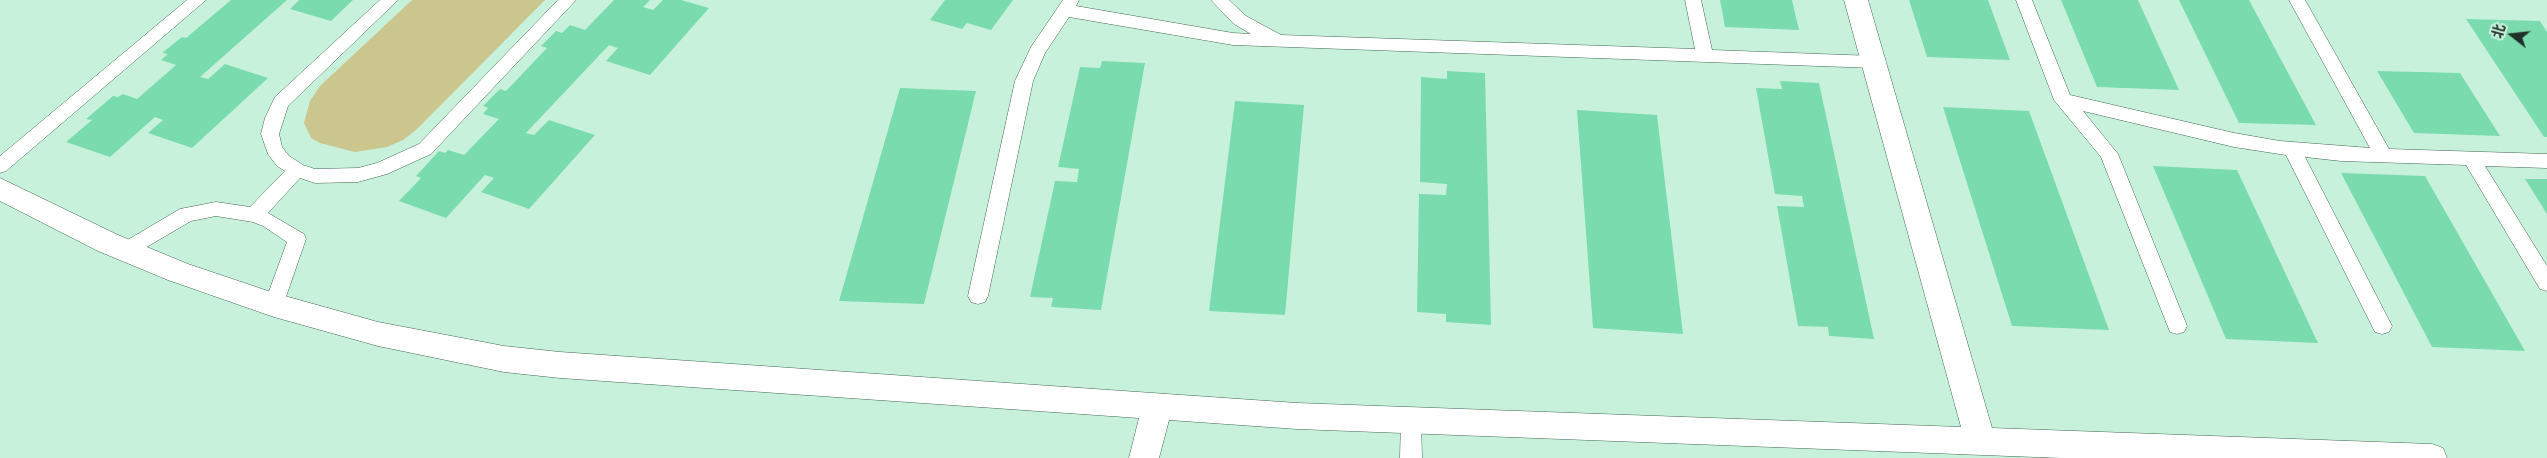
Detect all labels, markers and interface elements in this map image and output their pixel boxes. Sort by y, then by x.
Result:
north arrow [2487,10,2537,60]
text: 北 [2486,21,2509,40]

